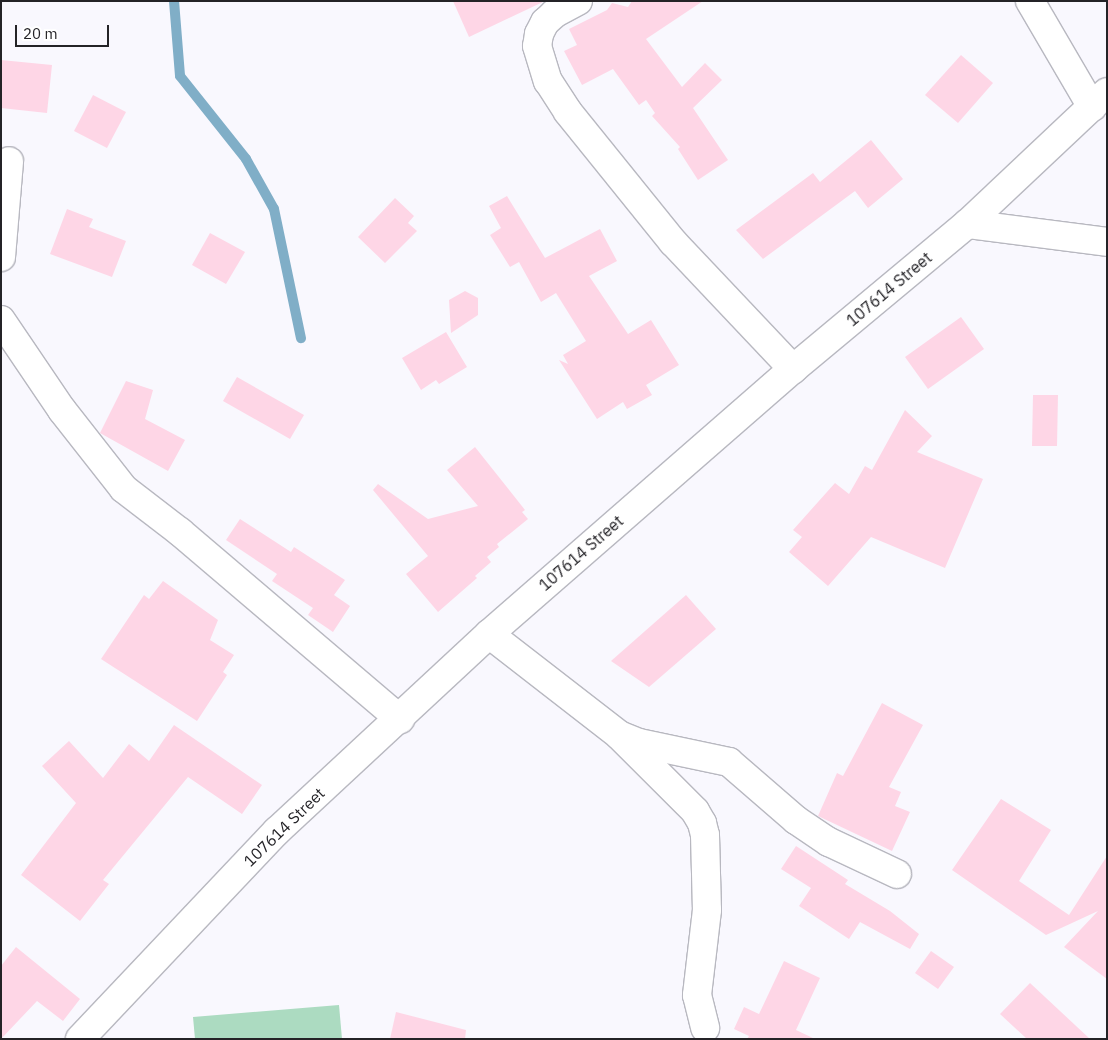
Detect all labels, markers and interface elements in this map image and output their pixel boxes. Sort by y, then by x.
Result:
scale bar [18,15,111,47]
text: 20 m [23,24,58,43]
street label: 107614 Street [843,248,935,330]
street label: 107614 Street [535,511,627,595]
street label: 107614 Street [239,784,329,870]

